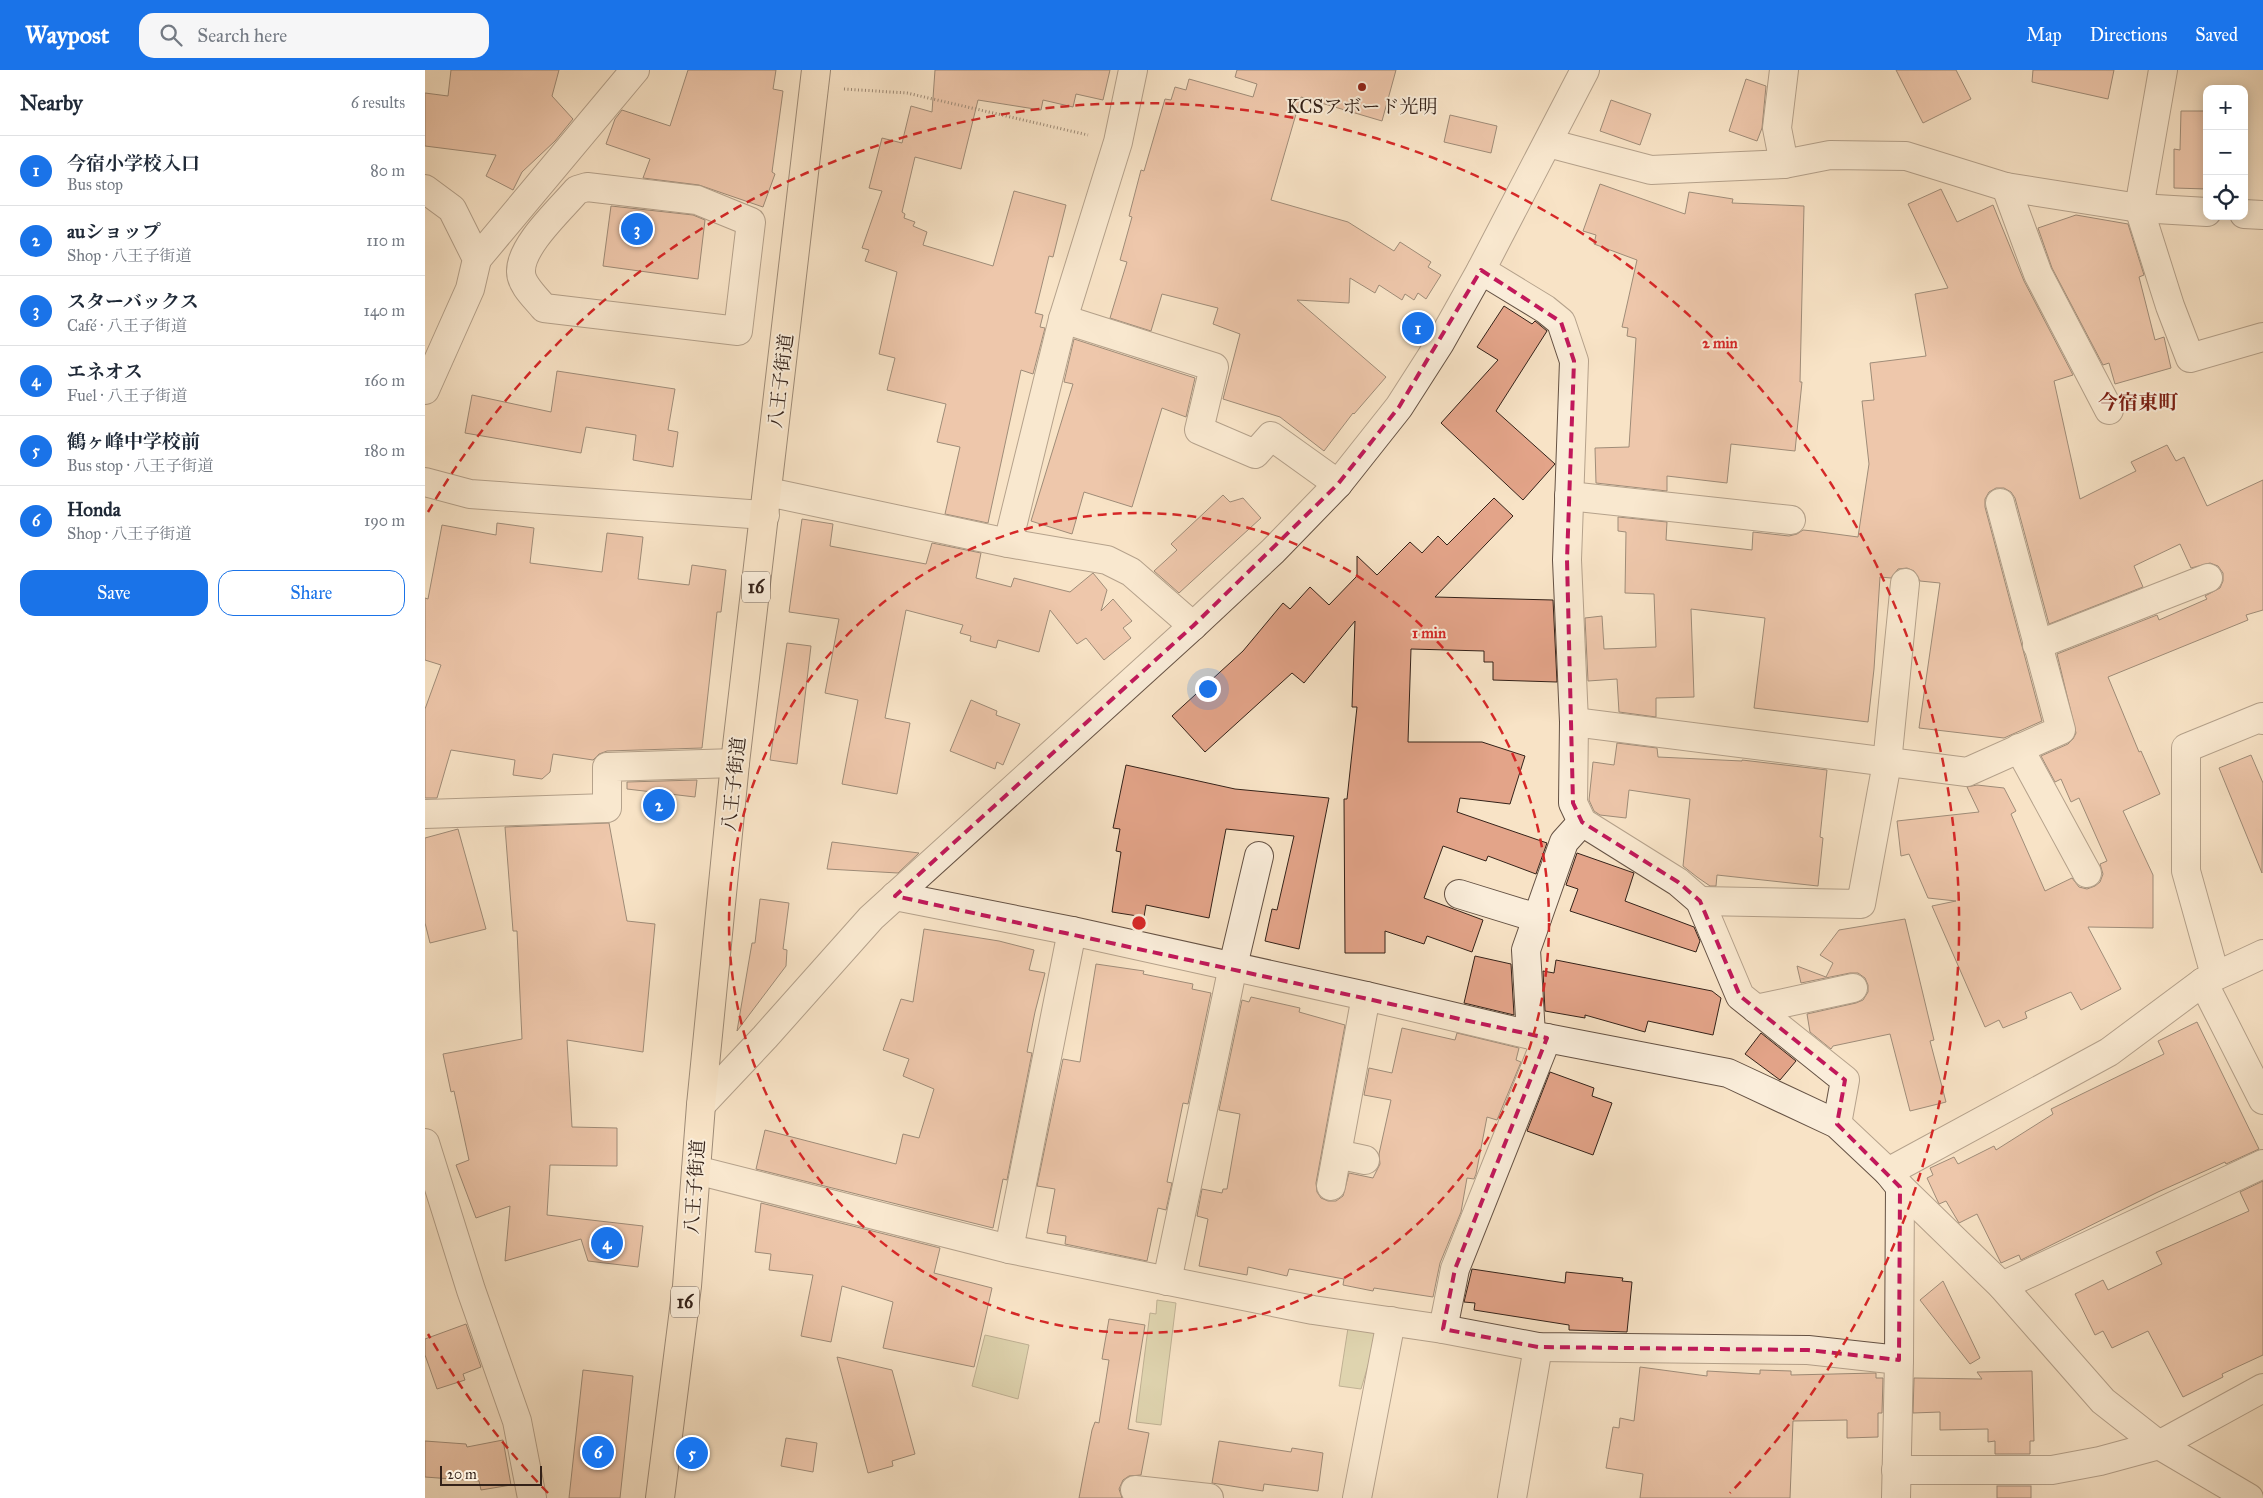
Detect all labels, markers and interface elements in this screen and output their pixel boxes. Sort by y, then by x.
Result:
search box [139,13,489,58]
text: Waypost [25,20,109,50]
icon: search [157,21,185,49]
text: Search here [197,24,287,47]
text: Map [2026,24,2062,46]
text: Directions [2090,24,2167,46]
text: Saved [2195,24,2238,46]
marker: KCSアボード光明 [1356,81,1368,93]
map controls [2203,85,2248,220]
button: + [2203,85,2248,130]
text: Nearby [20,90,83,116]
text: 6 results [351,93,405,112]
place label: KCSアボード光明 [1287,95,1437,118]
button: − [2203,130,2248,175]
text: 今宿小学校入口 [67,152,200,175]
text: 1 [33,161,39,180]
text: 80 m [370,161,405,180]
text: Bus stop [67,175,123,194]
button: locate [2203,175,2248,220]
pin: 3 [621,210,653,248]
text: auショップ [67,220,161,243]
text: 2 [32,231,40,250]
text: 110 m [366,231,405,250]
text: Shop · 八王子街道 [67,246,192,265]
text: スターバックス [67,290,199,313]
text: 3 [33,301,39,320]
text: 140 m [364,301,405,320]
pin: 1 [1402,309,1434,347]
text: Café · 八王子街道 [67,316,187,335]
street label: 八王子街道 [763,333,798,430]
text: 2 min [1702,334,1739,352]
text: エネオス [67,360,143,383]
text: 4 [32,371,40,390]
text: 160 m [364,371,405,390]
text: Fuel · 八王子街道 [67,386,187,405]
district label: 今宿東町 [2098,390,2179,414]
text: 鶴ヶ峰中学校前 [67,430,200,453]
text: 5 [32,441,40,460]
text: 180 m [364,441,405,460]
text: Bus stop · 八王子街道 [67,456,213,475]
text: Honda [67,498,121,521]
text: 6 [32,511,40,530]
text: 190 m [364,511,405,530]
text: Shop · 八王子街道 [67,524,192,543]
button: Save [20,570,208,616]
button: Share [218,570,405,616]
road number: 16 [742,572,770,602]
text: 1 min [1412,624,1447,642]
your location [1195,676,1221,702]
street label: 八王子街道 [717,736,750,833]
pin: 2 [643,786,675,824]
centre of rings [1130,914,1148,932]
street label: 八王子街道 [680,1139,709,1235]
pin: 4 [591,1224,623,1262]
road number: 16 [671,1286,699,1318]
pin: 6 [582,1433,614,1471]
pin: 5 [676,1434,708,1472]
scale bar [440,1463,543,1486]
text: 20 m [447,1466,477,1483]

